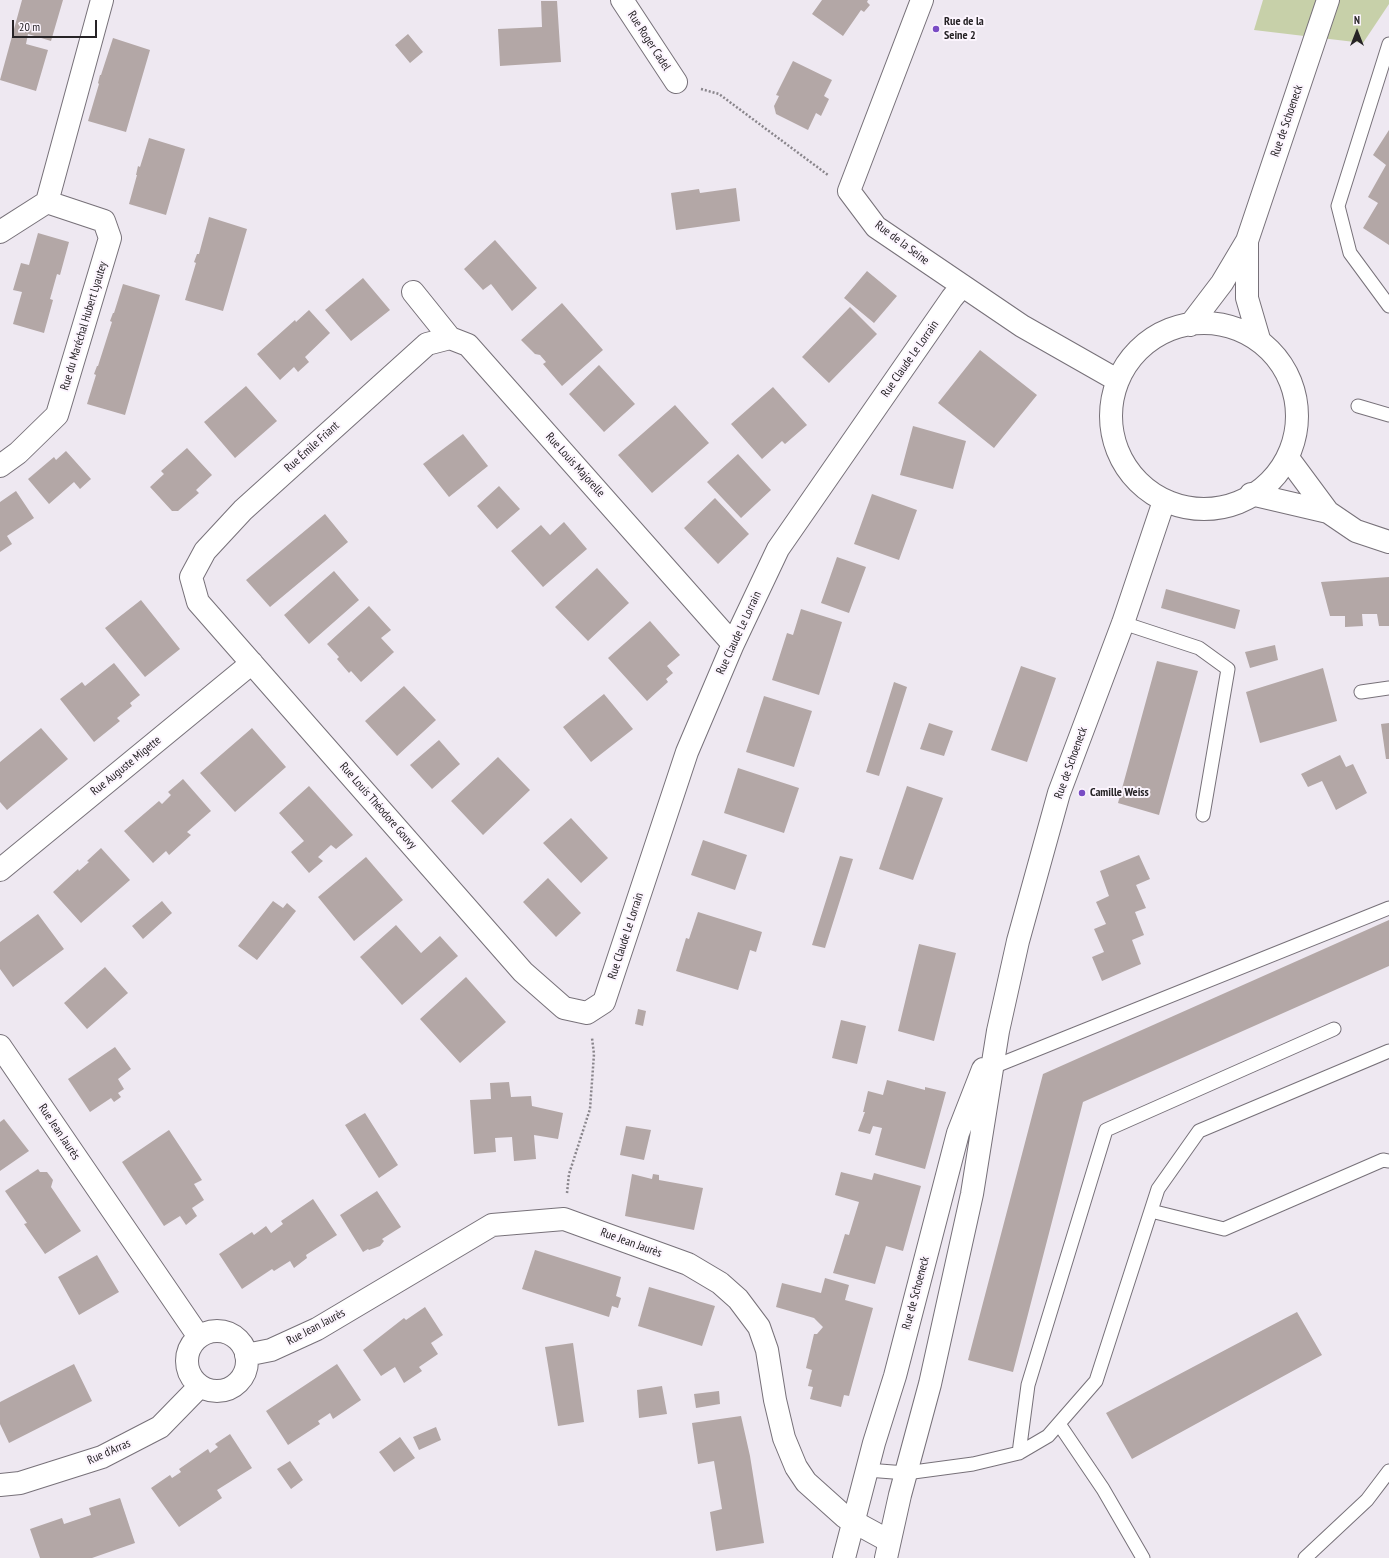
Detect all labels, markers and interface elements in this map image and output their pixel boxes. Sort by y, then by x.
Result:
street label: Rue Roger Cadel [624,9,674,73]
scale bar [14,12,99,38]
north arrow [1337,12,1377,52]
text: N [1354,13,1360,27]
place label: Rue de la Seine 2 [944,15,984,43]
text: 20 m [19,19,40,34]
marker: Rue de la Seine 2 [931,24,941,34]
street label: Rue de Schoeneck [1268,83,1306,159]
street label: Rue de la Seine [872,218,932,268]
street label: Rue du Maréchal Hubert Lyautey [58,260,110,392]
street label: Rue Claude Le Lorrain [878,318,942,400]
street label: Rue Émile Friant [282,419,342,475]
street label: Rue Louis Majorelle [542,430,608,500]
street label: Rue Claude Le Lorrain [713,589,765,677]
street label: Rue de Schoeneck [1051,725,1091,801]
street label: Rue Auguste Migette [88,733,164,799]
street label: Rue Louis Théodore Gouvy [336,760,420,852]
place label: Camille Weiss [1090,786,1149,800]
marker: Camille Weiss [1077,788,1087,798]
street label: Rue Claude Le Lorrain [605,891,647,981]
street label: Rue Jean Jaurès [35,1101,83,1163]
street label: Rue Jean Jaurès [598,1225,664,1261]
street label: Rue de Schoeneck [899,1255,933,1331]
street label: Rue Jean Jaurès [284,1306,348,1348]
street label: Rue d'Arras [85,1436,133,1468]

